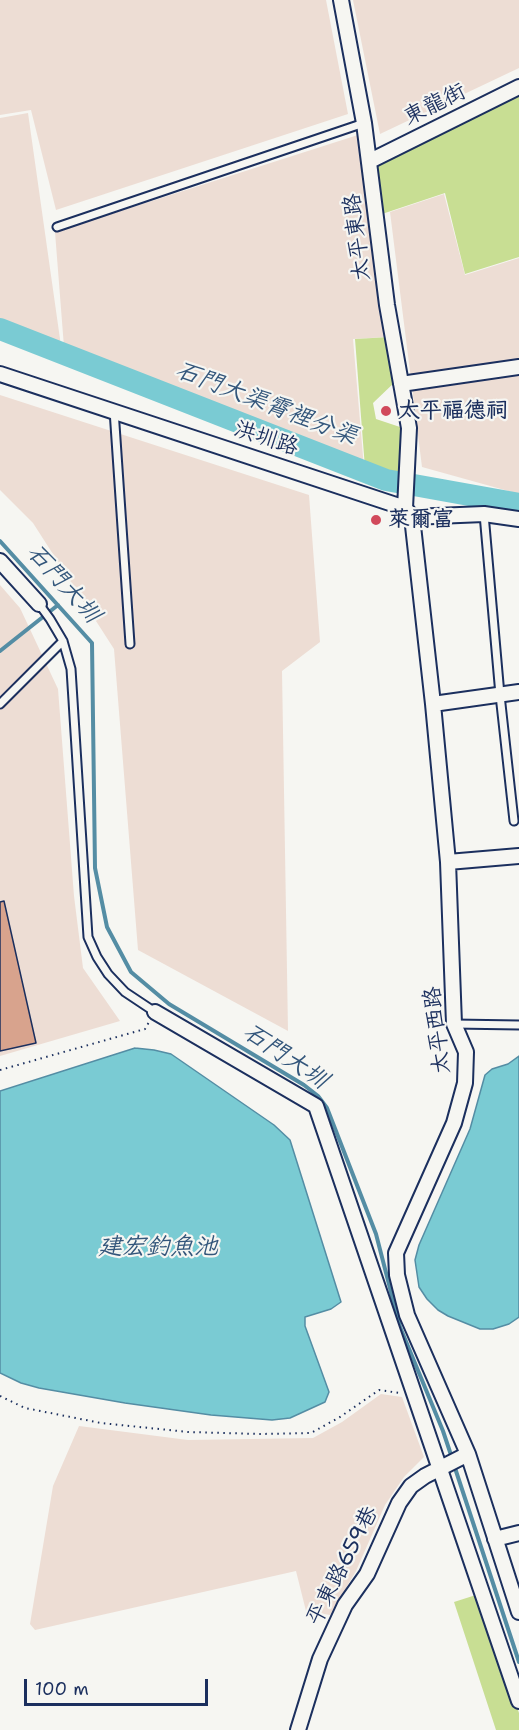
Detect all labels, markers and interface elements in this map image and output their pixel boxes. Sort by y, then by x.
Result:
street label: 東龍街 [400,79,470,131]
street label: 太平東路 [340,192,376,282]
water label: 石門大渠霄裡分渠 [171,356,361,452]
place label: 太平福德祠 [398,398,508,424]
marker: 太平福德祠 [379,404,393,418]
street label: 洪圳路 [231,416,301,462]
place label: 萊爾富 [388,507,454,533]
marker: 萊爾富 [369,513,383,527]
water label: 石門大圳 [20,539,106,629]
street label: 太平西路 [420,985,456,1075]
water label: 石門大圳 [237,1018,333,1096]
water label: 建宏釣魚池 [98,1234,218,1262]
street label: 平東路659巷 [302,1502,384,1630]
scale bar [27,1667,212,1705]
text: 100 m [35,1677,89,1701]

